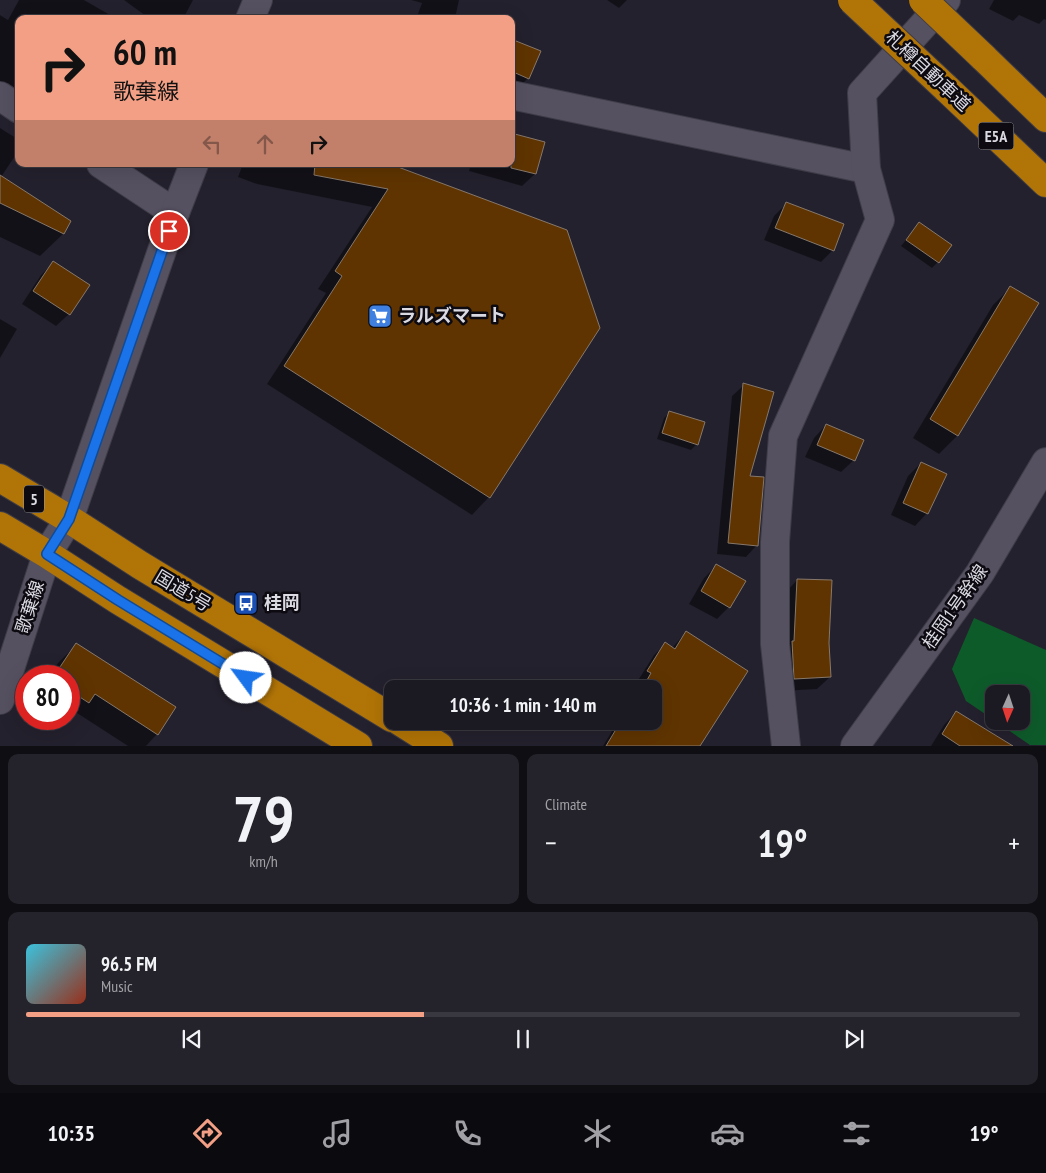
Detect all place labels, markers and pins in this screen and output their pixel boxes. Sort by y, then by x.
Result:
pin [148,210,190,252]
supermarket icon: ラルズマート [367,303,393,329]
place label: ラルズマート [398,304,506,327]
bus stop icon: 桂岡 [233,590,259,616]
place label: 桂岡 [264,591,300,614]

